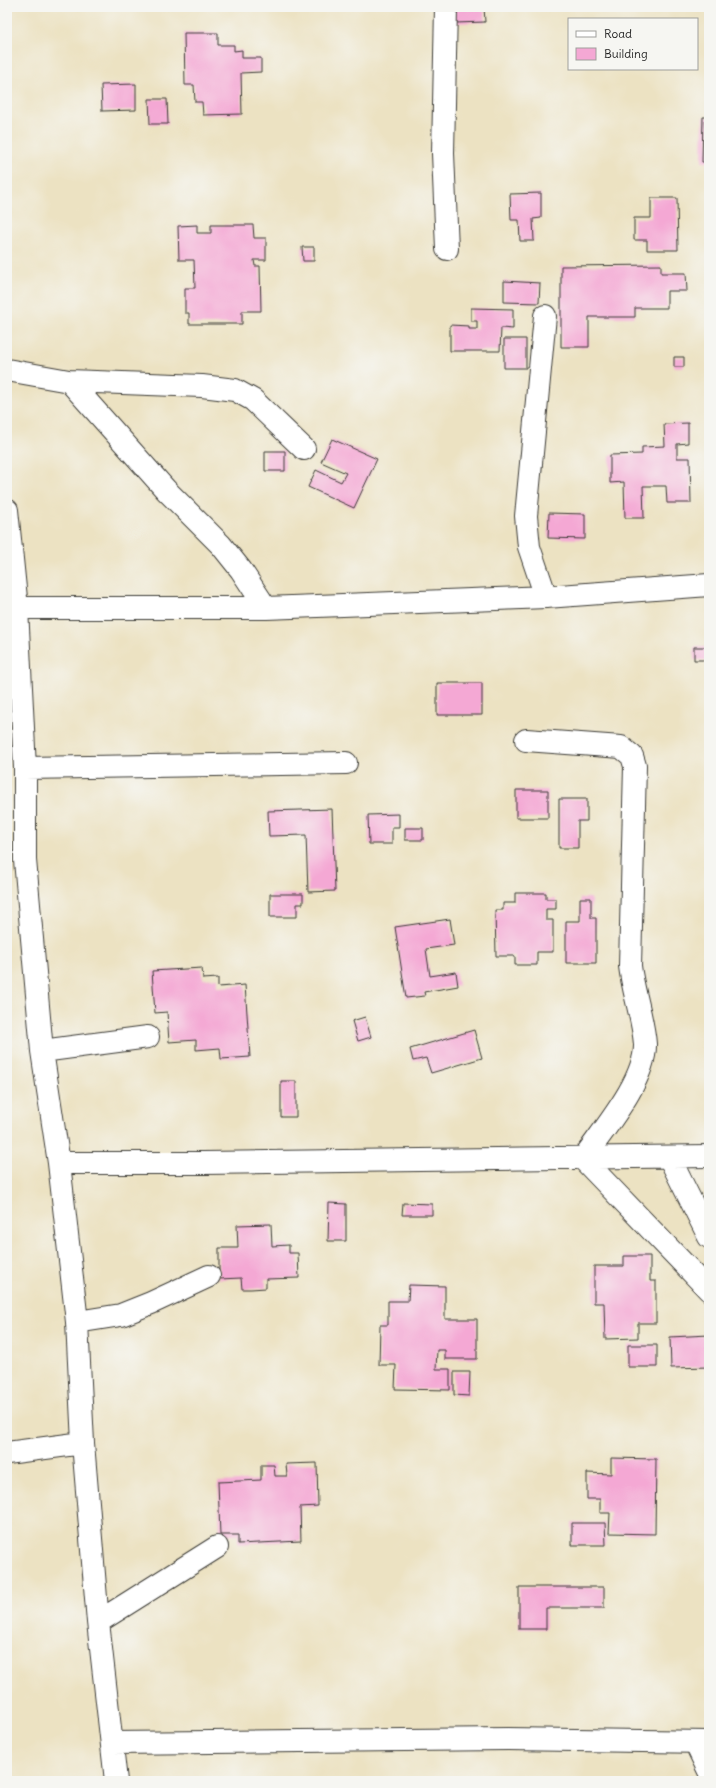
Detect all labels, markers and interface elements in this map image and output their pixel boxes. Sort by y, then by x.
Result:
legend [568,18,698,70]
text: Road [604,26,632,41]
text: Building [604,46,648,61]

